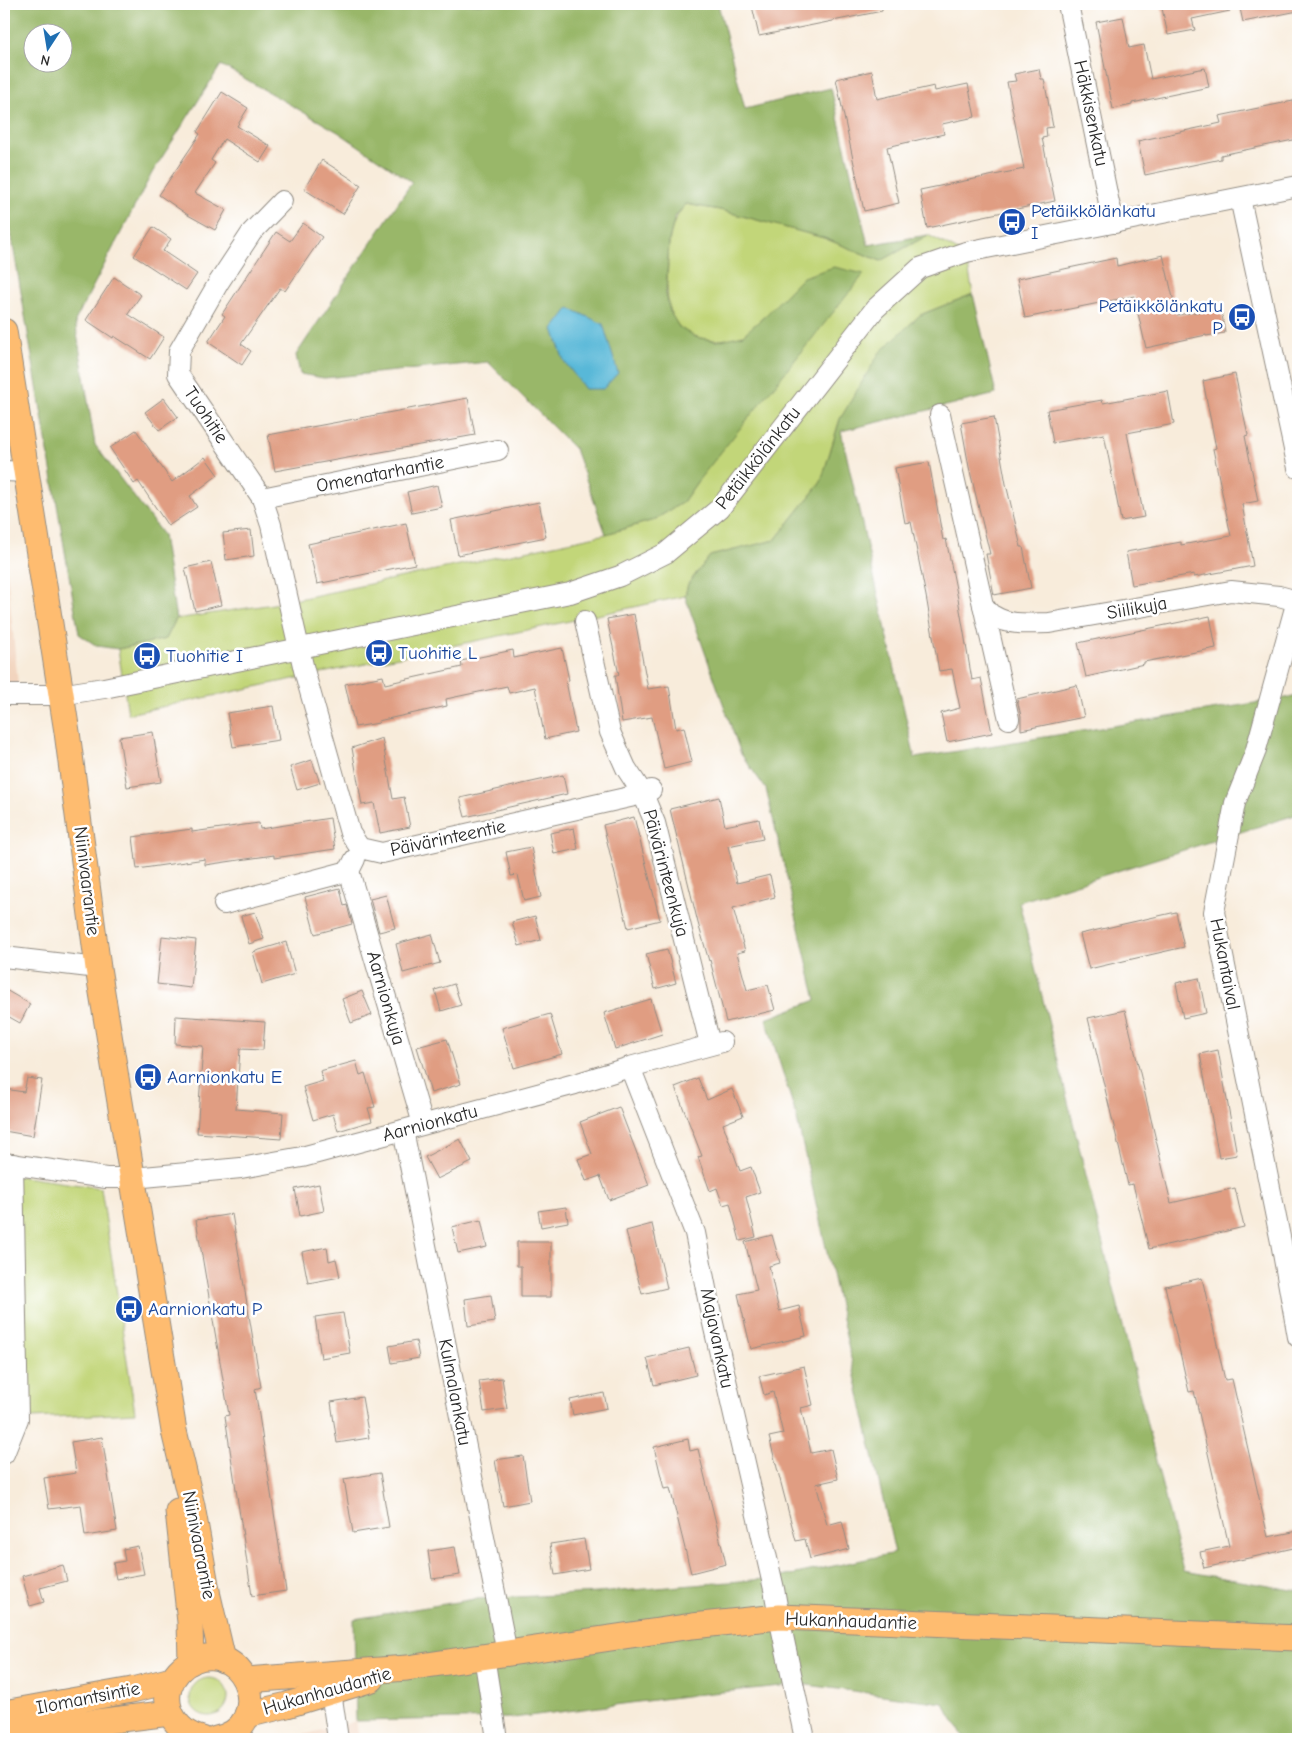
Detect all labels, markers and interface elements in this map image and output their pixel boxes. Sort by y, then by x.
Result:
north arrow [22,22,72,72]
text: N [39,51,52,69]
street label: Häkkisenkatu [1069,58,1113,168]
place label: Petäikkölänkatu I [1031,200,1156,244]
bus stop icon: Petäikkölänkatu I [997,207,1027,237]
place label: Petäikkölänkatu P [1098,295,1223,339]
bus stop icon: Petäikkölänkatu P [1227,302,1257,332]
street label: Tuohitie [179,383,233,447]
street label: Petäikkölänkatu [711,402,805,514]
street label: Omenatarhantie [314,451,446,497]
street label: Siilikuja [1105,592,1169,624]
bus stop icon: Tuohitie L [364,638,394,668]
bus stop icon: Tuohitie I [132,641,162,671]
place label: Tuohitie L [398,642,478,664]
place label: Tuohitie I [166,645,243,667]
street label: Päivärinteenkuja [638,807,694,939]
street label: Päivärinteentie [388,815,508,861]
street label: Niinivaarantie [69,825,105,937]
street label: Hukantaival [1205,916,1245,1012]
street label: Aarnionkuja [362,948,410,1048]
bus stop icon: Aarnionkatu E [133,1062,163,1092]
place label: Aarnionkatu E [167,1066,282,1088]
street label: Aarnionkatu [380,1100,480,1146]
street label: Majavankatu [696,1286,738,1390]
bus stop icon: Aarnionkatu P [114,1294,144,1324]
place label: Aarnionkatu P [148,1298,263,1320]
street label: Kulmalankatu [434,1337,476,1447]
street label: Niinivaarantie [178,1489,220,1601]
street label: Hukanhaudantie [785,1608,917,1634]
street label: Hukanhaudantie [261,1662,393,1720]
street label: Ilomantsintie [34,1677,142,1719]

